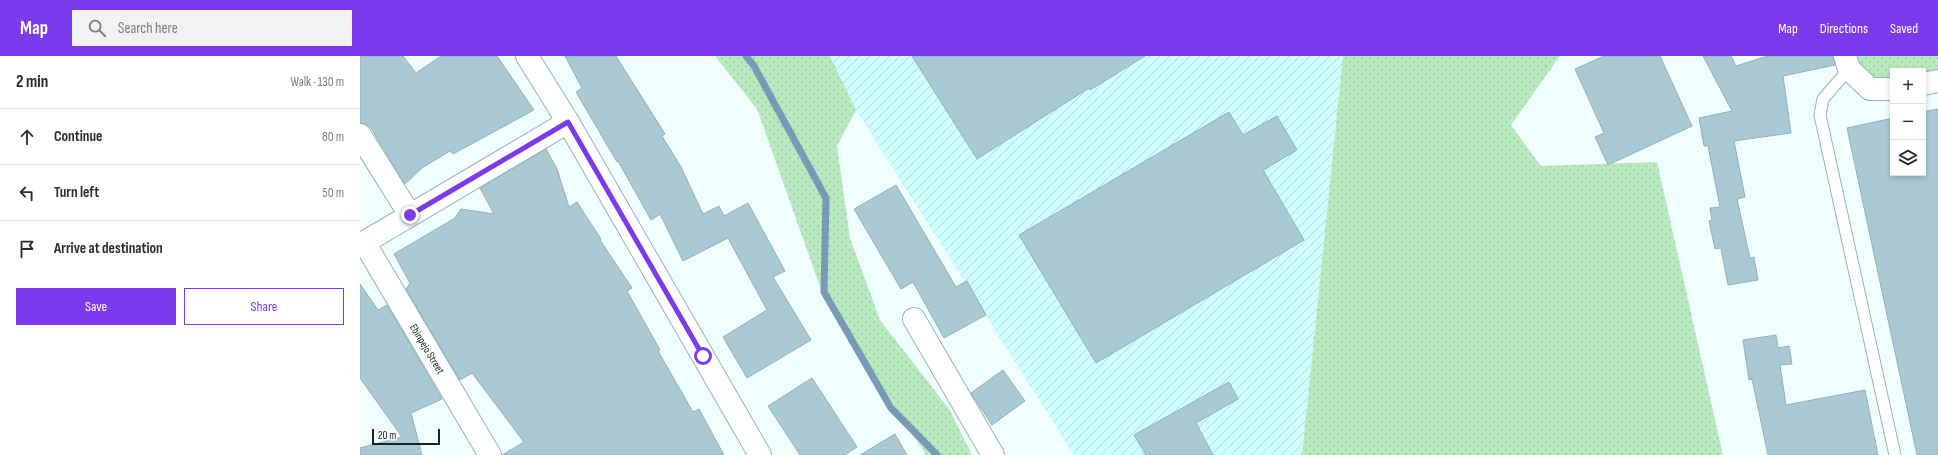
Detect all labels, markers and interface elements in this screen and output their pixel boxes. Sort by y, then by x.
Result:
search box [72,10,352,46]
text: Map [20,17,48,40]
icon: search [86,17,108,39]
text: Search here [118,19,178,38]
text: Map [1778,20,1798,37]
text: Directions [1820,20,1868,37]
text: Saved [1890,20,1918,37]
map controls [1890,68,1926,176]
button: + [1890,68,1926,104]
text: 2 min [16,72,48,92]
text: Walk · 130 m [291,74,344,90]
button: − [1890,104,1926,140]
icon: ahead [16,126,38,148]
text: Continue [54,127,103,146]
text: 80 m [322,129,344,145]
button: layers [1890,140,1926,176]
icon: left [16,182,38,204]
text: Turn left [54,183,99,202]
text: 50 m [323,185,344,201]
route end [401,206,419,224]
icon: arrive [16,238,38,260]
text: Arrive at destination [54,239,163,258]
button: Save [16,288,176,325]
button: Share [184,288,344,325]
street label: Ebinpejo Street [407,322,447,377]
route start [694,347,712,365]
scale bar [372,427,440,446]
text: 20 m [378,429,396,442]

